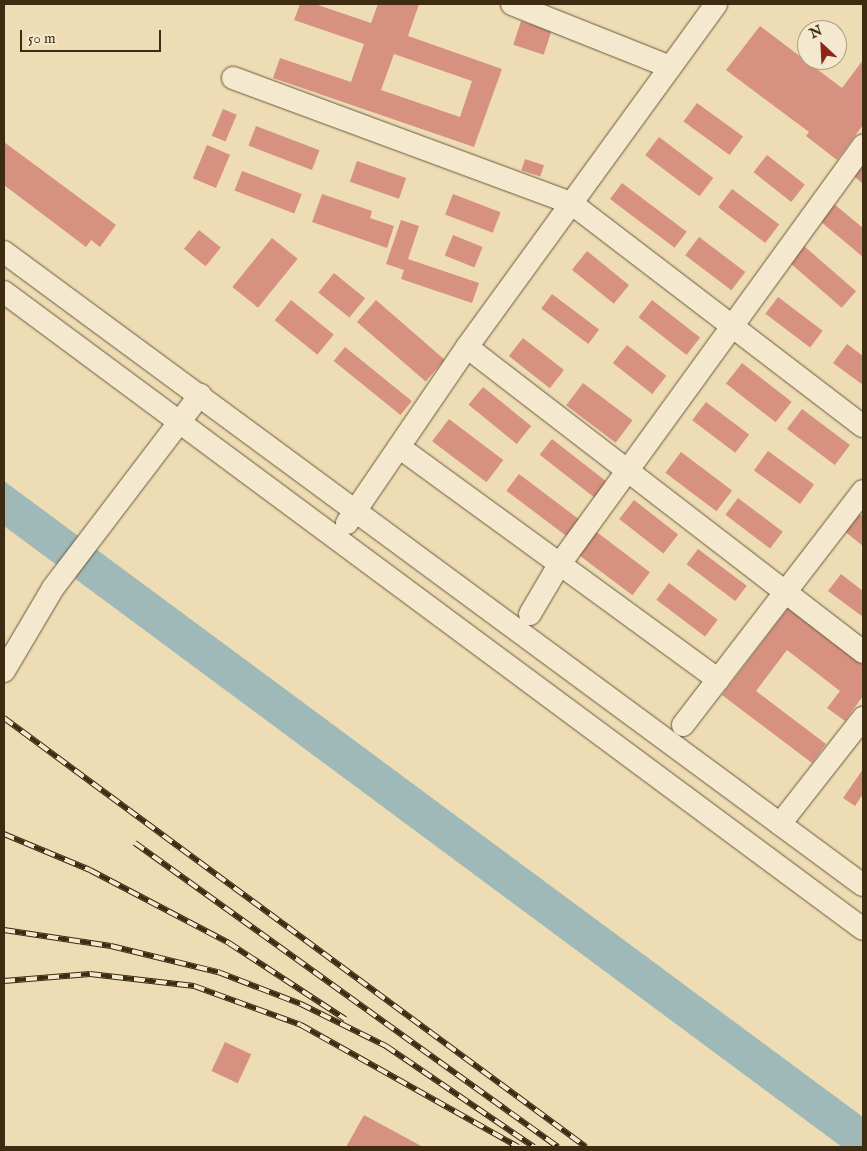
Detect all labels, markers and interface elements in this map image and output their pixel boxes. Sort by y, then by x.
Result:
scale bar [22,20,164,52]
north arrow [797,20,847,70]
text: N [807,22,825,43]
text: 50 m [28,29,56,48]

